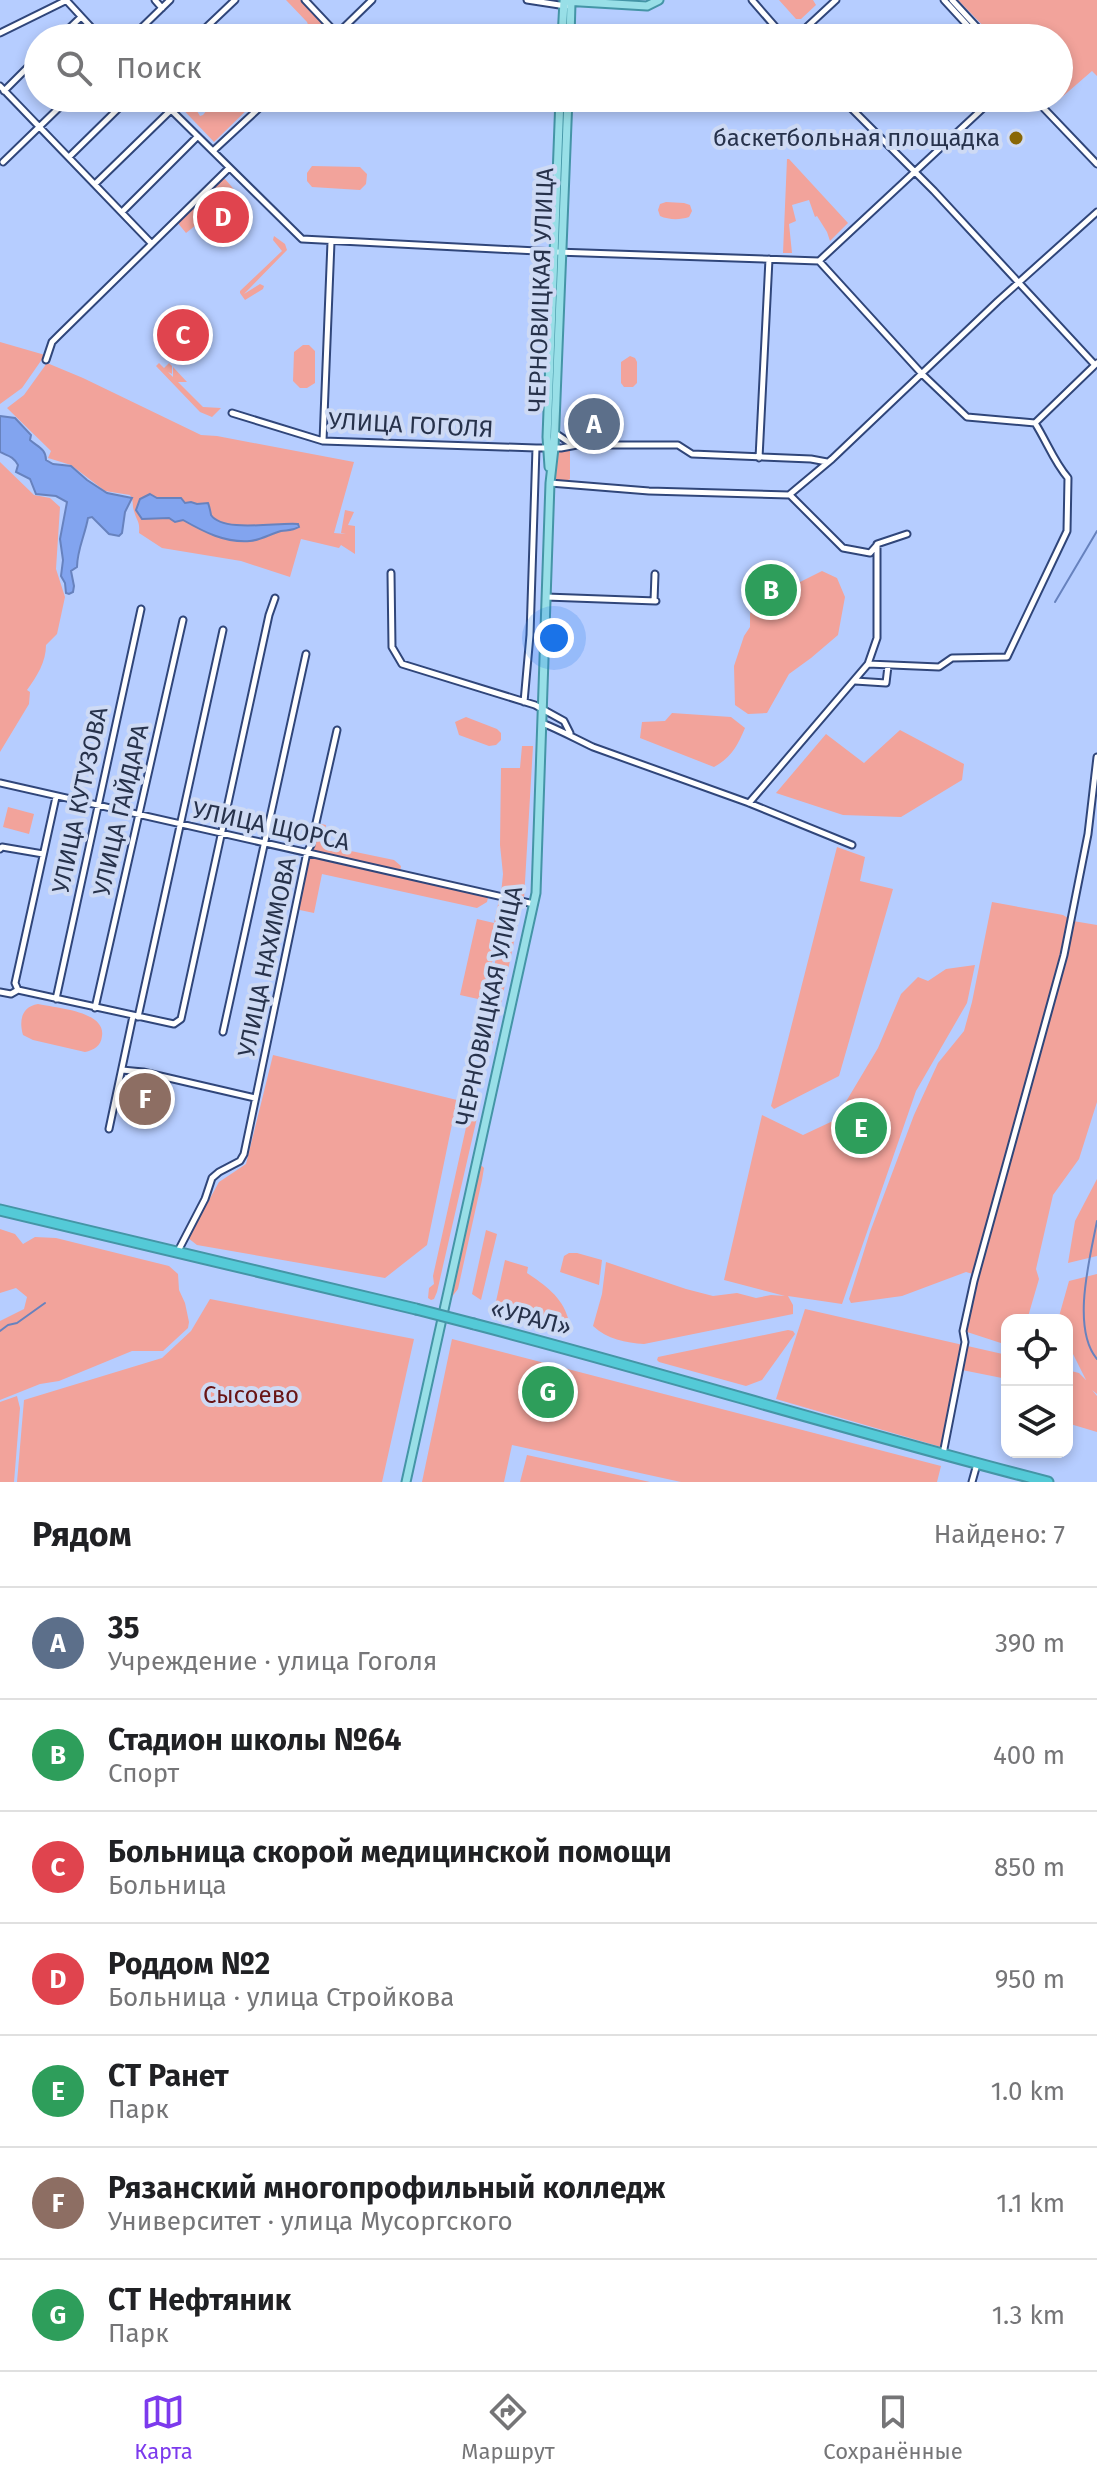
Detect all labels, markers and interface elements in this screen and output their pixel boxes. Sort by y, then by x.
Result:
search box [24,24,1073,112]
icon: search [52,46,96,90]
text: Поиск [116,50,202,86]
place label: баскетбольная площадка [713,124,1000,152]
marker: баскетбольная площадка [1007,129,1025,147]
street label: ЧЕРНОВИЦКАЯ УЛИЦА [523,167,559,413]
pin: D [197,187,249,247]
pin: C [157,305,209,365]
pin: A [568,394,620,454]
street label: УЛИЦА ГОГОЛЯ [328,407,494,443]
pin: B [745,560,797,620]
your location [534,618,574,658]
street label: УЛИЦА КУТУЗОВА [47,704,113,896]
street label: УЛИЦА ГАЙДАРА [88,721,154,899]
street label: УЛИЦА ЩОРСА [190,796,353,856]
street label: УЛИЦА НАХИМОВА [232,854,302,1059]
street label: ЧЕРНОВИЦКАЯ УЛИЦА [450,883,528,1128]
pin: F [119,1069,171,1129]
pin: E [835,1098,887,1158]
street label: «УРАЛ» [488,1294,574,1342]
map controls [1001,1314,1073,1458]
button: locate [1001,1314,1073,1386]
pin: G [522,1362,574,1422]
park label: Сысоево [203,1381,299,1409]
button: layers [1001,1386,1073,1458]
text: Рядом [32,1514,131,1555]
text: Найдено: 7 [934,1519,1065,1550]
text: 35 [108,1610,140,1646]
text: A [50,1628,66,1659]
text: 390 m [995,1628,1065,1659]
text: Учреждение · улица Гоголя [108,1646,437,1677]
text: Стадион школы №64 [108,1722,402,1758]
text: B [50,1740,66,1771]
text: 400 m [993,1740,1065,1771]
text: Спорт [108,1758,179,1789]
text: Больница скорой медицинской помощи [108,1834,672,1870]
text: C [51,1852,65,1883]
text: 850 m [994,1852,1065,1883]
text: Больница [108,1870,227,1901]
text: Роддом №2 [108,1946,270,1982]
text: D [50,1964,66,1995]
text: 950 m [995,1964,1065,1995]
text: Больница · улица Стройкова [108,1982,454,2013]
text: СТ Ранет [108,2058,229,2094]
text: E [51,2076,65,2107]
text: 1.0 km [991,2076,1065,2107]
text: Парк [108,2094,169,2125]
text: Рязанский многопрофильный колледж [108,2170,666,2206]
text: F [52,2188,64,2219]
text: 1.1 km [996,2188,1065,2219]
text: Университет · улица Мусоргского [108,2206,513,2237]
text: СТ Нефтяник [108,2282,291,2318]
text: G [50,2300,66,2331]
text: 1.3 km [992,2300,1065,2331]
text: Парк [108,2318,169,2349]
tab: Карта [134,2390,193,2465]
tab: Маршрут [461,2390,555,2465]
tab: Сохранённые [823,2390,963,2465]

